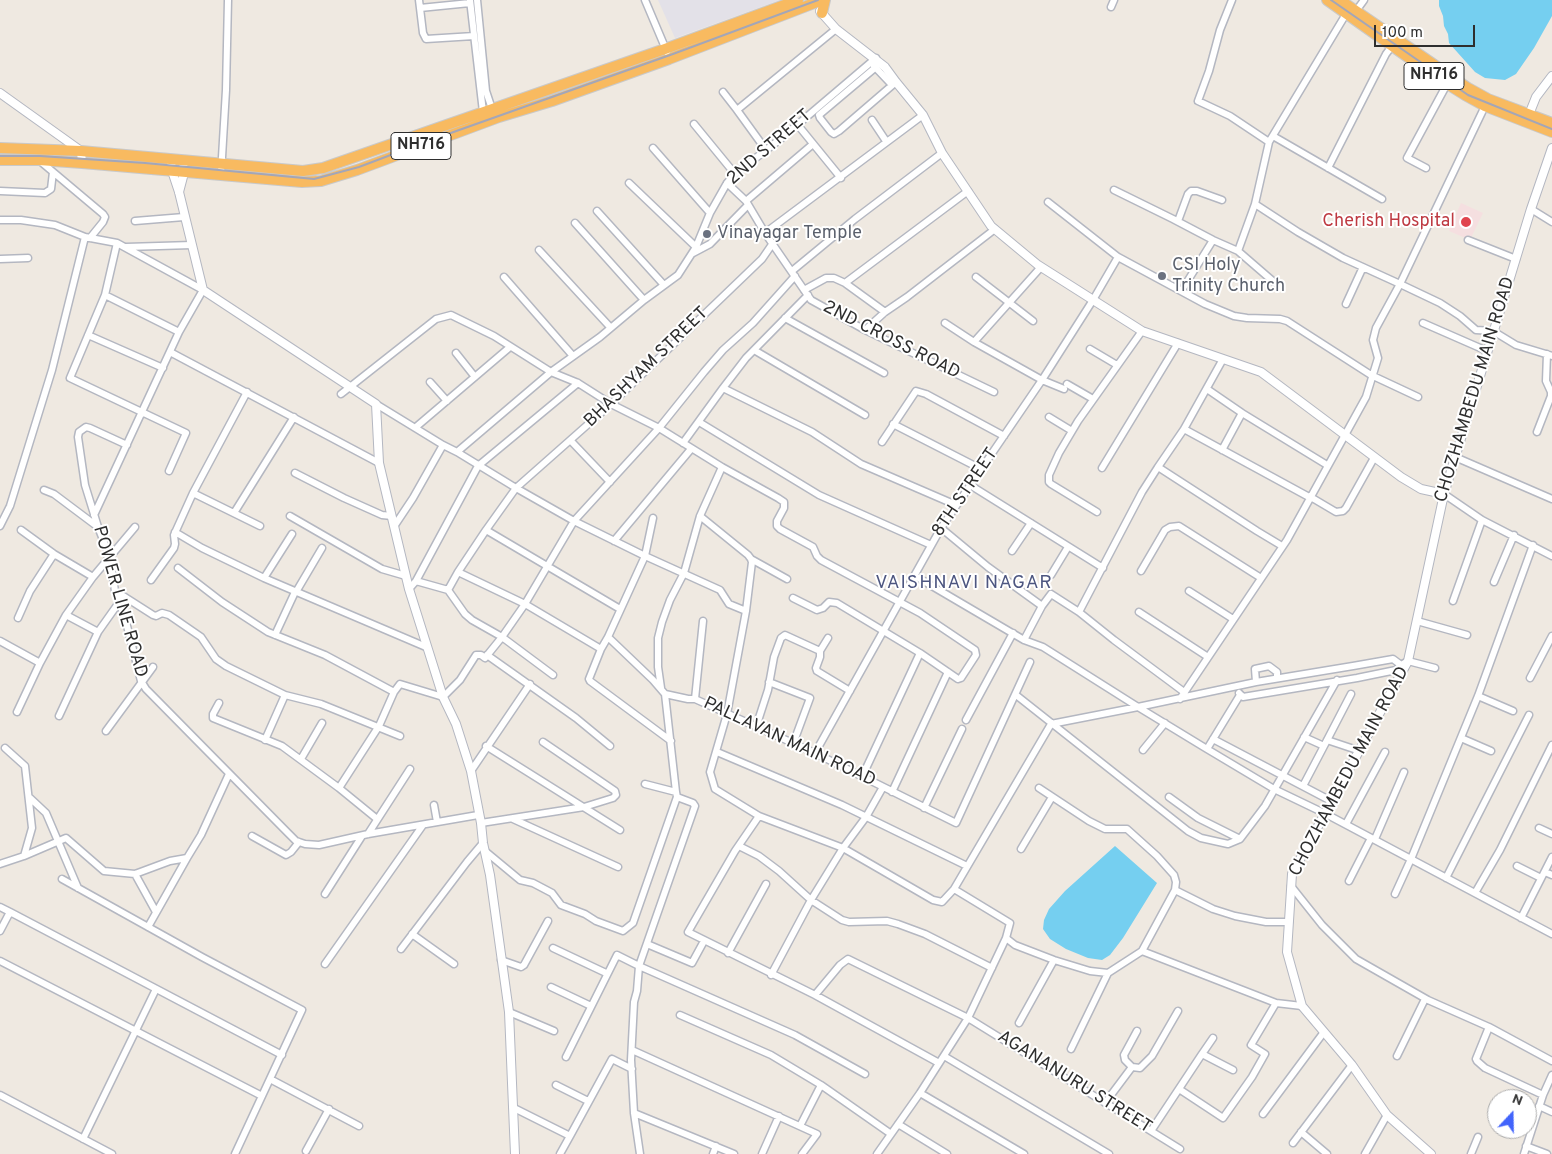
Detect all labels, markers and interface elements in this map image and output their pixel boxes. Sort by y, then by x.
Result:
scale bar [1377,15,1478,47]
text: 100 m [1382,24,1423,43]
road number: NH716 [1404,62,1464,90]
street label: 2ND STREET [723,105,817,191]
road number: NH716 [391,132,451,160]
place label: Cherish Hospital [1322,211,1455,233]
marker: Cherish Hospital [1459,215,1473,229]
place label: Vinayagar Temple [717,223,862,245]
marker: Vinayagar Temple [701,228,713,240]
place label: CSI Holy Trinity Church [1172,255,1285,298]
marker: CSI Holy Trinity Church [1156,270,1168,282]
street label: CHOZHAMBEDU MAIN ROAD [1431,275,1521,505]
street label: 2ND CROSS ROAD [819,297,963,385]
street label: BHASHYAM STREET [580,303,714,433]
street label: 8TH STREET [928,444,1004,542]
street label: POWER LINE ROAD [87,524,151,680]
district label: VAISHNAVI NAGAR [873,573,1055,595]
street label: CHOZHAMBEDU MAIN ROAD [1285,663,1415,881]
street label: PALLAVAN MAIN ROAD [699,694,879,792]
street label: AGANANURU STREET [993,1027,1155,1139]
north arrow [1487,1089,1537,1139]
text: N [1509,1091,1525,1110]

